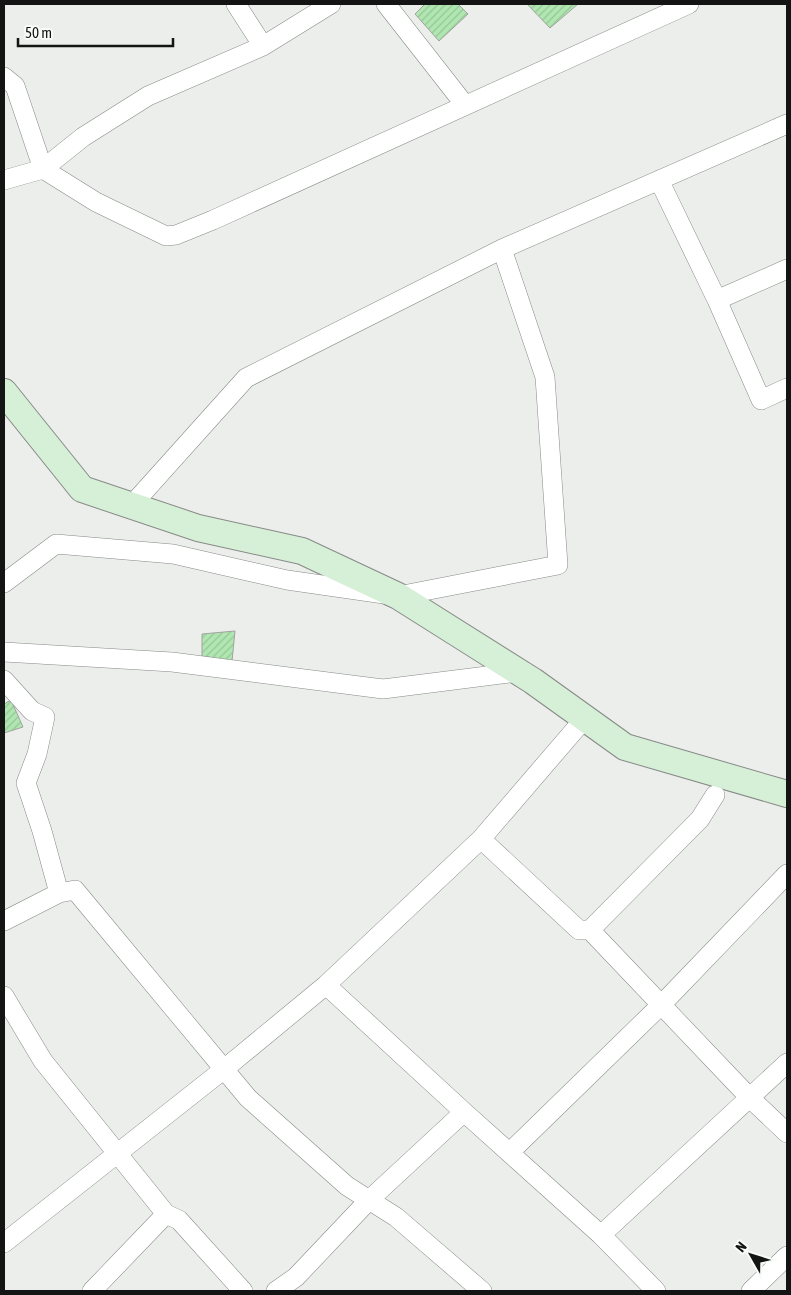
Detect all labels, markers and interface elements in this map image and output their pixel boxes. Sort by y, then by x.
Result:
scale bar [18,15,172,47]
text: 50 m [25,24,52,41]
north arrow [726,1230,776,1280]
text: N [732,1239,750,1255]

